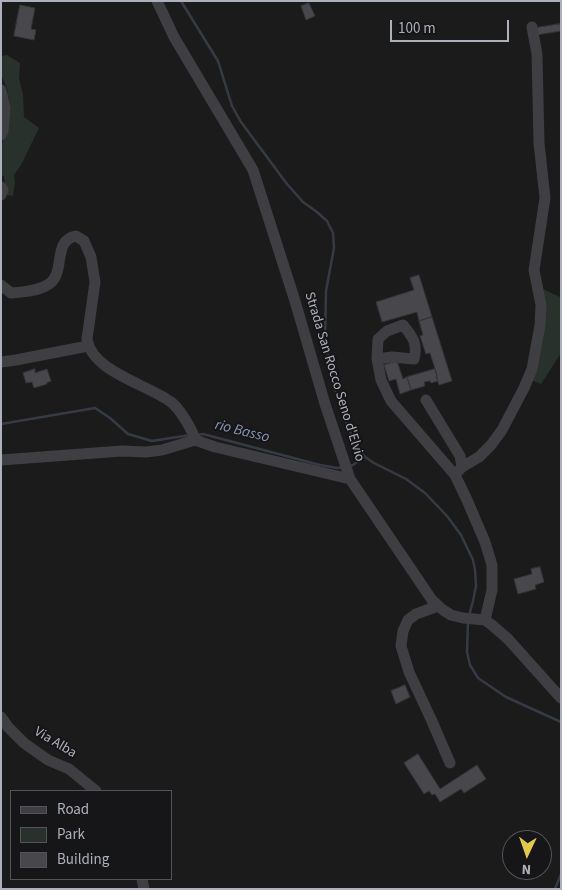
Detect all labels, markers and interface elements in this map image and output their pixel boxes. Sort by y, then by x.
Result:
scale bar [392,10,511,42]
text: 100 m [398,18,436,39]
street label: Strada San Rocco Seno d'Elvio [300,290,368,464]
water label: rio Basso [213,417,271,447]
street label: Via Alba [31,724,79,762]
legend [10,790,172,880]
text: Road [57,799,89,820]
text: Park [57,824,85,845]
north arrow [502,830,552,880]
text: Building [57,849,109,870]
text: N [521,859,531,879]

